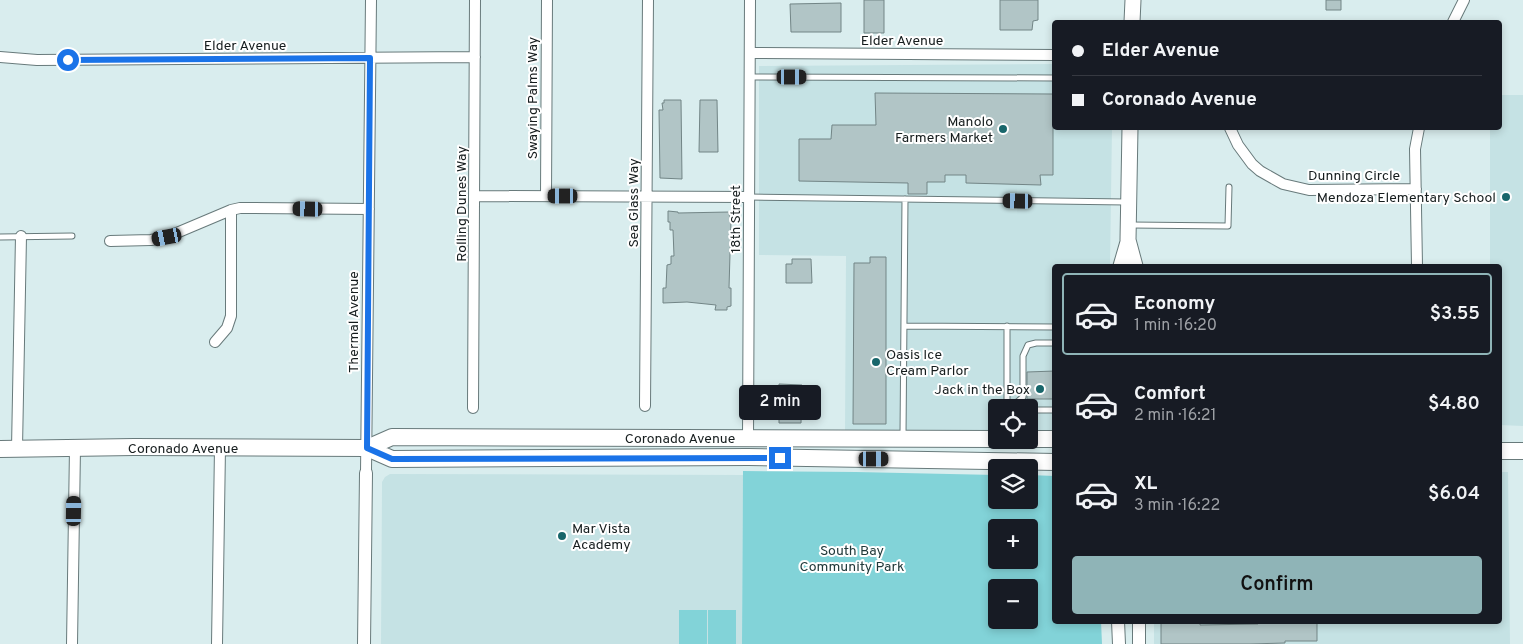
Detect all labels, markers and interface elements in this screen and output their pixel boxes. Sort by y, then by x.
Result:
street label: Elder Avenue [861,33,943,50]
street label: Swaying Palms Way [525,37,542,159]
street label: Elder Avenue [204,38,286,55]
text: Elder Avenue [1102,39,1219,63]
route start [57,49,79,71]
car [777,70,807,85]
text: Coronado Avenue [1102,88,1257,112]
place label: Manolo Farmers Market [895,114,993,147]
marker: Manolo Farmers Market [997,123,1009,135]
street label: Rolling Dunes Way [454,146,471,262]
street label: Sea Glass Way [626,158,643,248]
street label: Dunning Circle [1308,168,1400,185]
street label: 18th Street [728,185,745,253]
car [548,189,578,204]
place label: Mendoza Elementary School [1317,190,1496,207]
marker: Mendoza Elementary School [1500,191,1512,203]
car [1002,193,1033,209]
car [292,201,323,217]
car [150,227,183,247]
street label: Thermal Avenue [346,271,363,373]
icon: car [1074,292,1119,337]
text: Economy [1134,292,1215,316]
text: $3.55 [1430,302,1480,326]
text: 1 min · 16:20 [1134,316,1217,336]
place label: Oasis Ice Cream Parlor [886,347,969,380]
marker: Oasis Ice Cream Parlor [870,356,882,368]
place label: Jack in the Box [934,382,1030,399]
icon: car [1074,382,1119,427]
text: Comfort [1134,382,1206,406]
marker: Jack in the Box [1034,383,1046,395]
callout: 2 min [739,386,821,420]
text: 2 min [759,392,801,412]
text: $4.80 [1428,392,1480,416]
map controls [988,399,1038,629]
button: locate [988,399,1038,449]
text: 2 min · 16:21 [1134,406,1217,426]
street label: Coronado Avenue [625,431,735,448]
street label: Coronado Avenue [128,441,238,458]
route end [769,447,791,469]
car [859,452,889,467]
button: layers [988,459,1038,509]
icon: car [1074,472,1119,517]
text: XL [1134,472,1157,496]
text: $6.04 [1428,482,1480,506]
car [66,496,81,526]
text: 3 min · 16:22 [1134,496,1220,516]
button: + [988,519,1038,569]
place label: Mar Vista Academy [572,521,631,554]
marker: Mar Vista Academy [556,530,568,542]
park label: South Bay Community Park [800,543,904,576]
button: Confirm [1072,556,1482,614]
button: − [988,579,1038,629]

